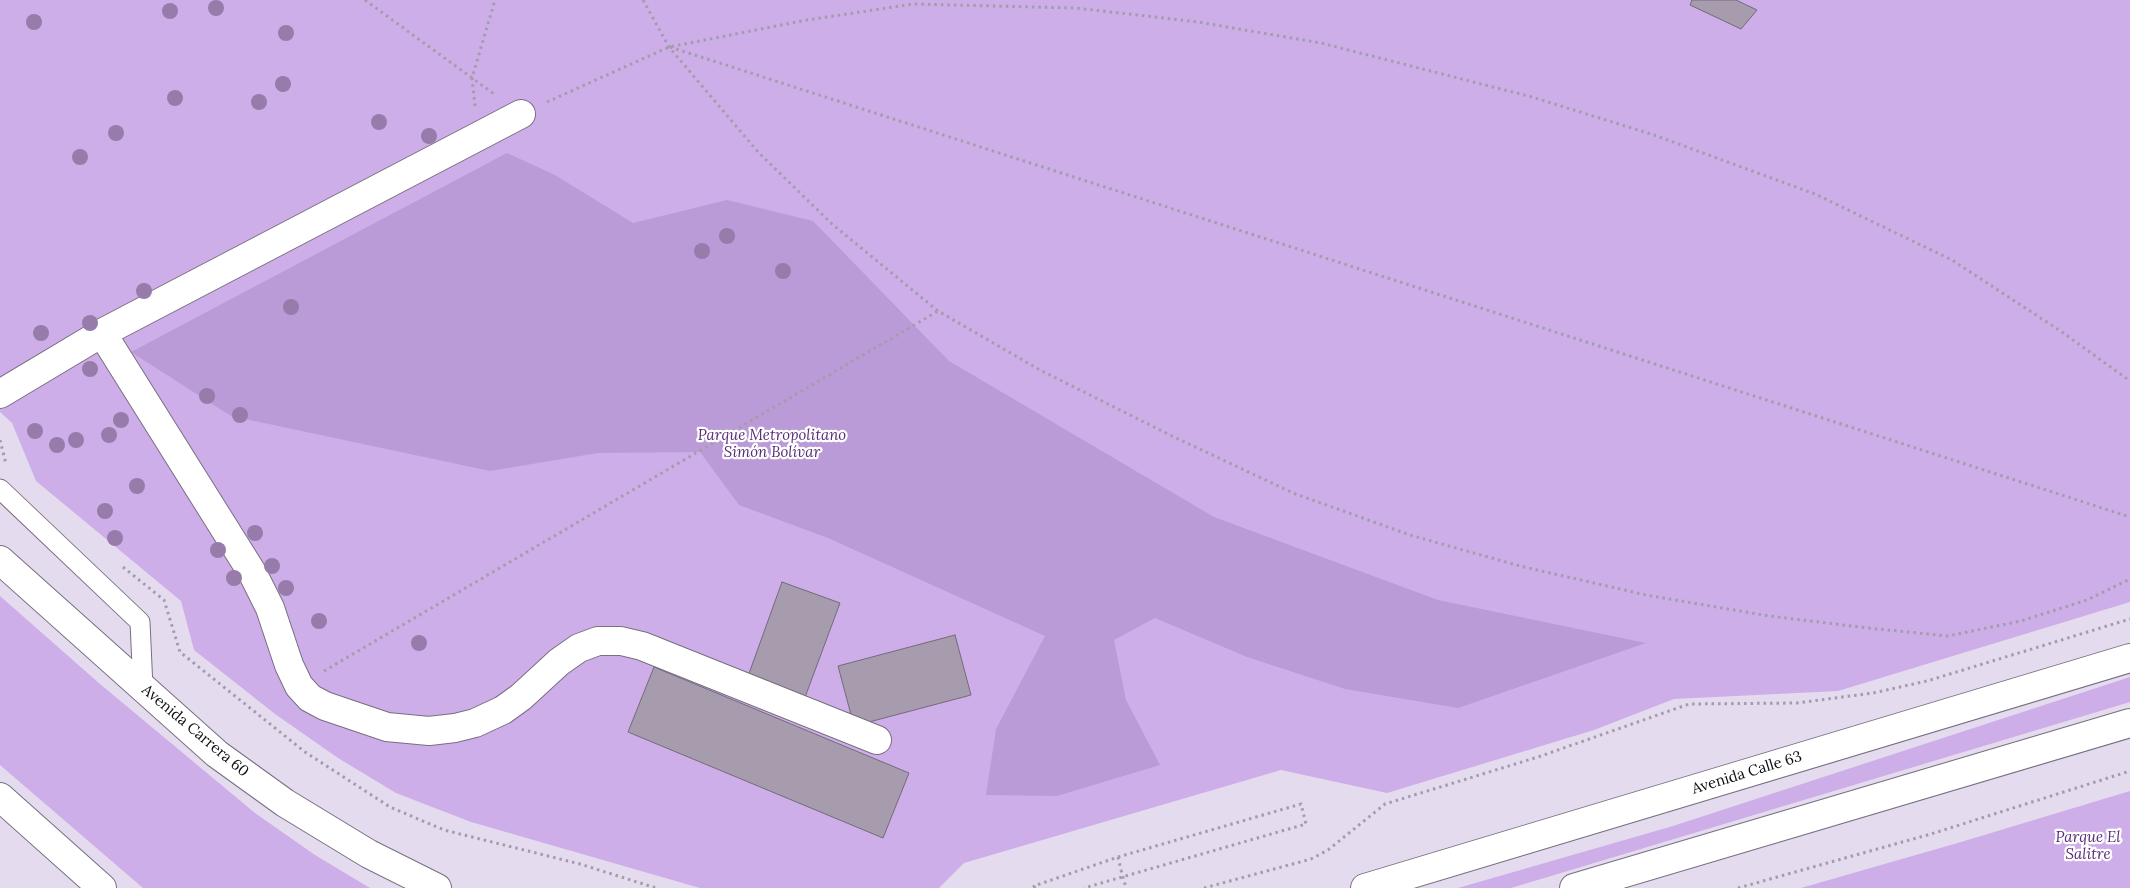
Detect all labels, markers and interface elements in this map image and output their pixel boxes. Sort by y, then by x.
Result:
park label: Parque Metropolitano Simón Bolívar [698,427,846,462]
street label: Avenida Carrera 60 [138,681,252,781]
street label: Avenida Calle 63 [1690,748,1804,798]
park label: Parque El Salitre [2055,829,2121,864]

